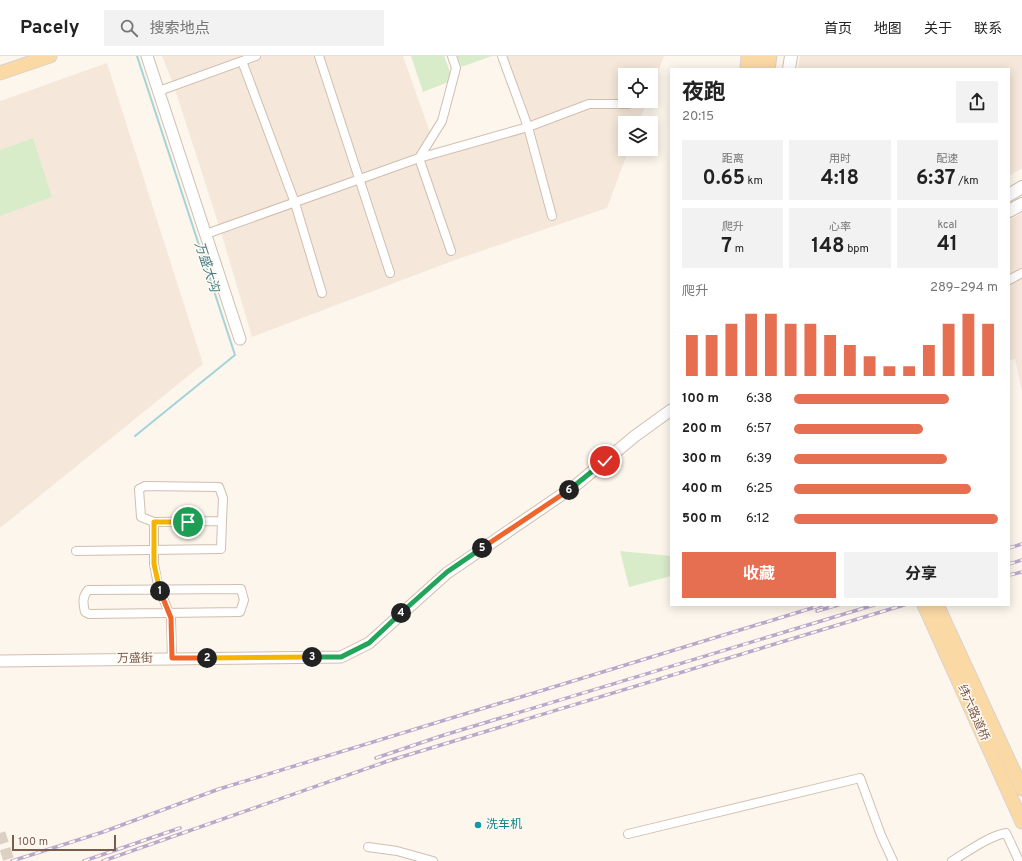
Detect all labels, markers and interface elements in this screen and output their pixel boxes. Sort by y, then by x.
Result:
search box [104,10,384,46]
text: Pacely [20,16,80,40]
icon: search [118,17,140,39]
text: 搜索地点 [150,20,210,39]
text: 首页 [824,21,852,38]
text: 地图 [874,21,902,38]
text: 关于 [924,21,952,38]
text: 联系 [974,21,1002,38]
map controls [618,68,658,156]
button: locate [618,68,658,108]
text: 夜跑 [682,80,726,107]
button: share [956,81,998,123]
text: 20:15 [682,109,714,125]
button: layers [618,116,658,156]
text: 距离 [722,152,744,166]
text: 用时 [829,152,851,166]
text: 配速 [936,152,958,166]
text: 0.65 [702,166,745,192]
text: 4:18 [821,166,859,192]
text: 6:37 [916,166,956,192]
text: km [745,174,763,188]
text: /km [956,174,979,188]
text: kcal [938,218,957,232]
text: 爬升 [722,220,744,234]
text: 心率 [829,220,851,234]
text: 41 [937,232,958,258]
text: 7 [721,234,732,260]
text: 148 [811,234,845,260]
water label: 万盛大沟 [190,240,222,296]
text: m [732,242,744,256]
text: bpm [845,242,869,256]
text: 289–294 m [930,280,998,296]
text: 爬升 [682,284,708,300]
text: 100 m [682,391,719,407]
text: 6:38 [746,391,772,407]
text: 200 m [682,421,722,437]
text: 6:57 [746,421,771,437]
pin [588,444,622,478]
icon: check [594,450,616,472]
text: 300 m [682,451,721,467]
text: 6:39 [746,451,772,467]
pin: 6 [559,480,579,500]
text: 400 m [682,481,722,497]
text: 6:25 [746,481,773,497]
text: 6 [566,483,572,497]
pin [171,505,205,539]
icon: arrive [177,511,199,533]
text: 500 m [682,511,722,527]
text: 6:12 [746,511,770,527]
pin: 5 [472,538,492,558]
text: 5 [479,541,485,555]
button: 收藏 [682,552,836,598]
button: 分享 [844,552,998,598]
pin: 1 [150,581,170,601]
text: 1 [158,584,162,598]
pin: 4 [391,603,411,623]
text: 4 [397,606,405,620]
pin: 3 [302,647,322,667]
pin: 2 [197,648,217,668]
text: 3 [309,650,315,664]
street label: 万盛街 [117,651,153,667]
text: 2 [204,651,210,665]
street label: 纬六路道桥 [953,682,993,744]
place label: 洗车机 [486,817,522,833]
marker: 洗车机 [473,820,483,830]
scale bar [12,833,116,852]
text: 100 m [18,835,48,849]

